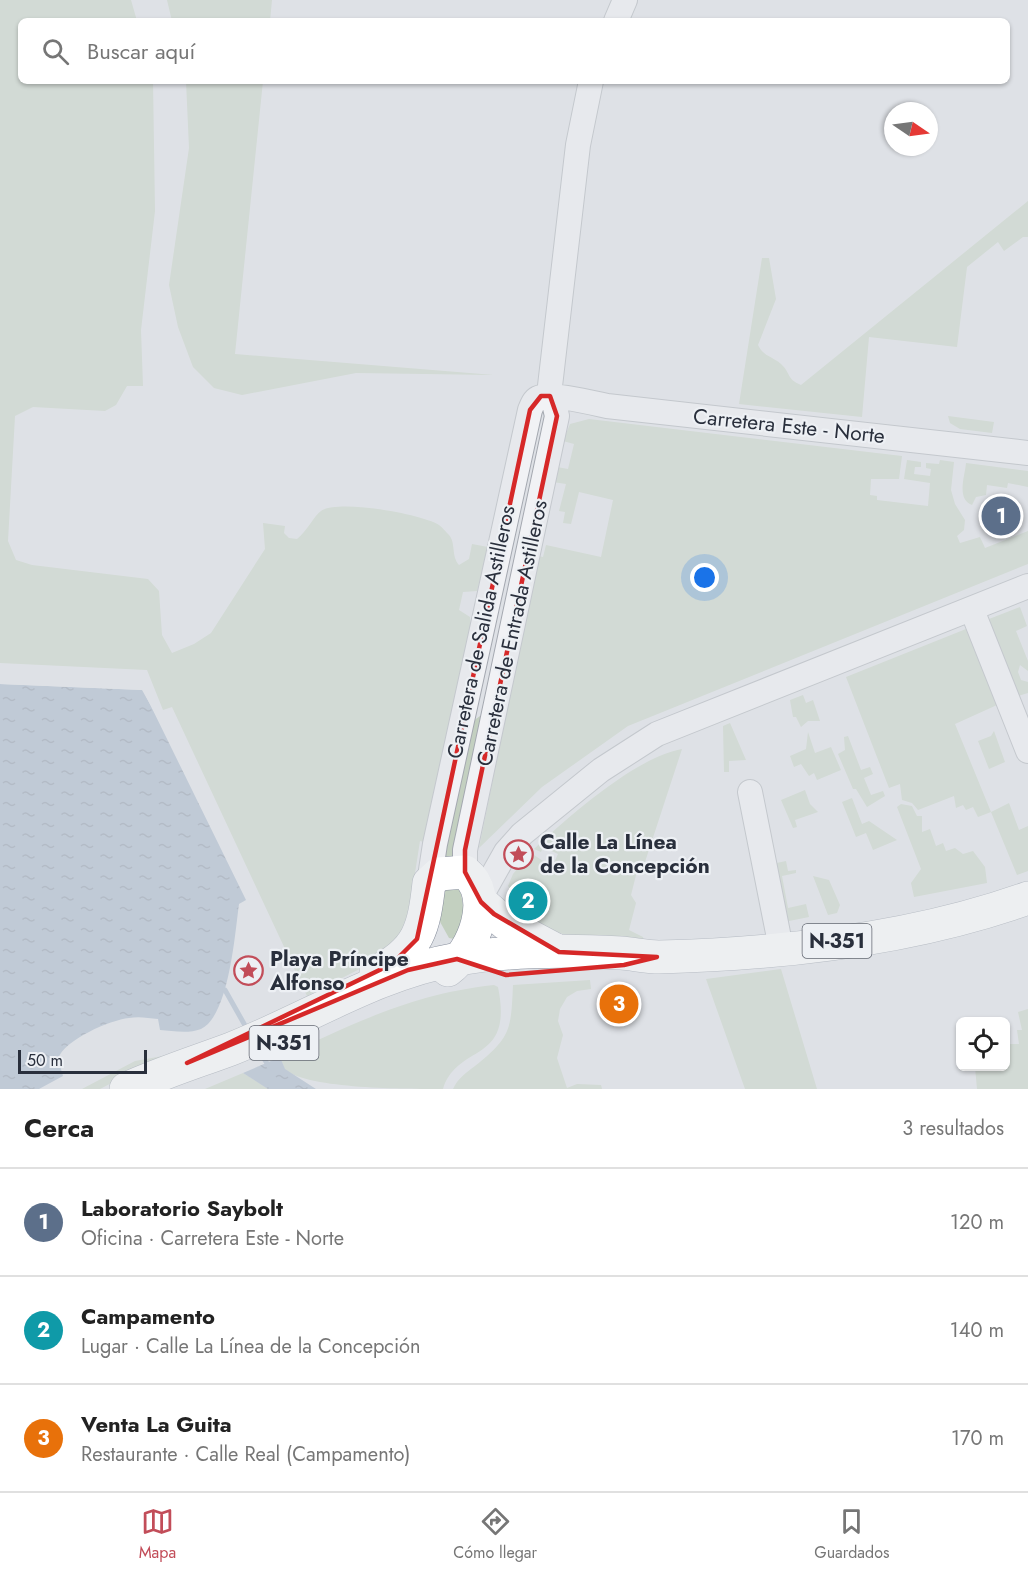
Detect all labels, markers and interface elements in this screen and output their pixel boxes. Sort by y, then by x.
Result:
search box [18,18,1010,84]
icon: search [39,35,72,68]
text: Buscar aquí [87,35,195,67]
north arrow [884,102,938,156]
street label: Carretera Este - Norte [692,401,886,451]
pin: 1 [982,494,1020,538]
street label: Carretera de Entrada Astilleros [469,497,555,769]
street label: Carretera de Salida Astilleros [439,503,523,761]
your location [690,563,719,592]
place label: Calle La Línea de la Concepción [540,827,710,881]
place icon: Calle La Línea de la Concepción [503,838,535,870]
pin: 2 [508,878,548,924]
road number: N-351 [802,924,872,958]
place label: Playa Príncipe Alfonso [269,944,409,998]
place icon: Playa Príncipe Alfonso [233,955,265,987]
pin: 3 [600,982,638,1026]
map controls [956,1017,1010,1071]
button: locate [956,1017,1010,1071]
road number: N-351 [250,1026,318,1060]
scale bar [18,1047,147,1074]
text: 50 m [27,1049,63,1072]
text: Cerca [24,1109,94,1147]
text: 3 resultados [902,1114,1004,1143]
text: Laboratorio Saybolt [81,1192,283,1224]
text: 1 [38,1208,49,1237]
text: 120 m [950,1208,1004,1237]
text: Oficina · Carretera Este - Norte [81,1224,344,1253]
text: Campamento [81,1300,215,1332]
text: 2 [37,1316,50,1345]
text: 140 m [950,1316,1004,1345]
text: Lugar · Calle La Línea de la Concepción [81,1332,421,1361]
text: Venta La Guita [81,1408,232,1440]
text: 3 [37,1424,50,1453]
text: 170 m [951,1424,1004,1453]
text: Restaurante · Calle Real (Campamento) [81,1440,411,1469]
tab: Mapa [139,1505,176,1564]
tab: Cómo llegar [453,1505,537,1564]
tab: Guardados [814,1505,889,1564]

